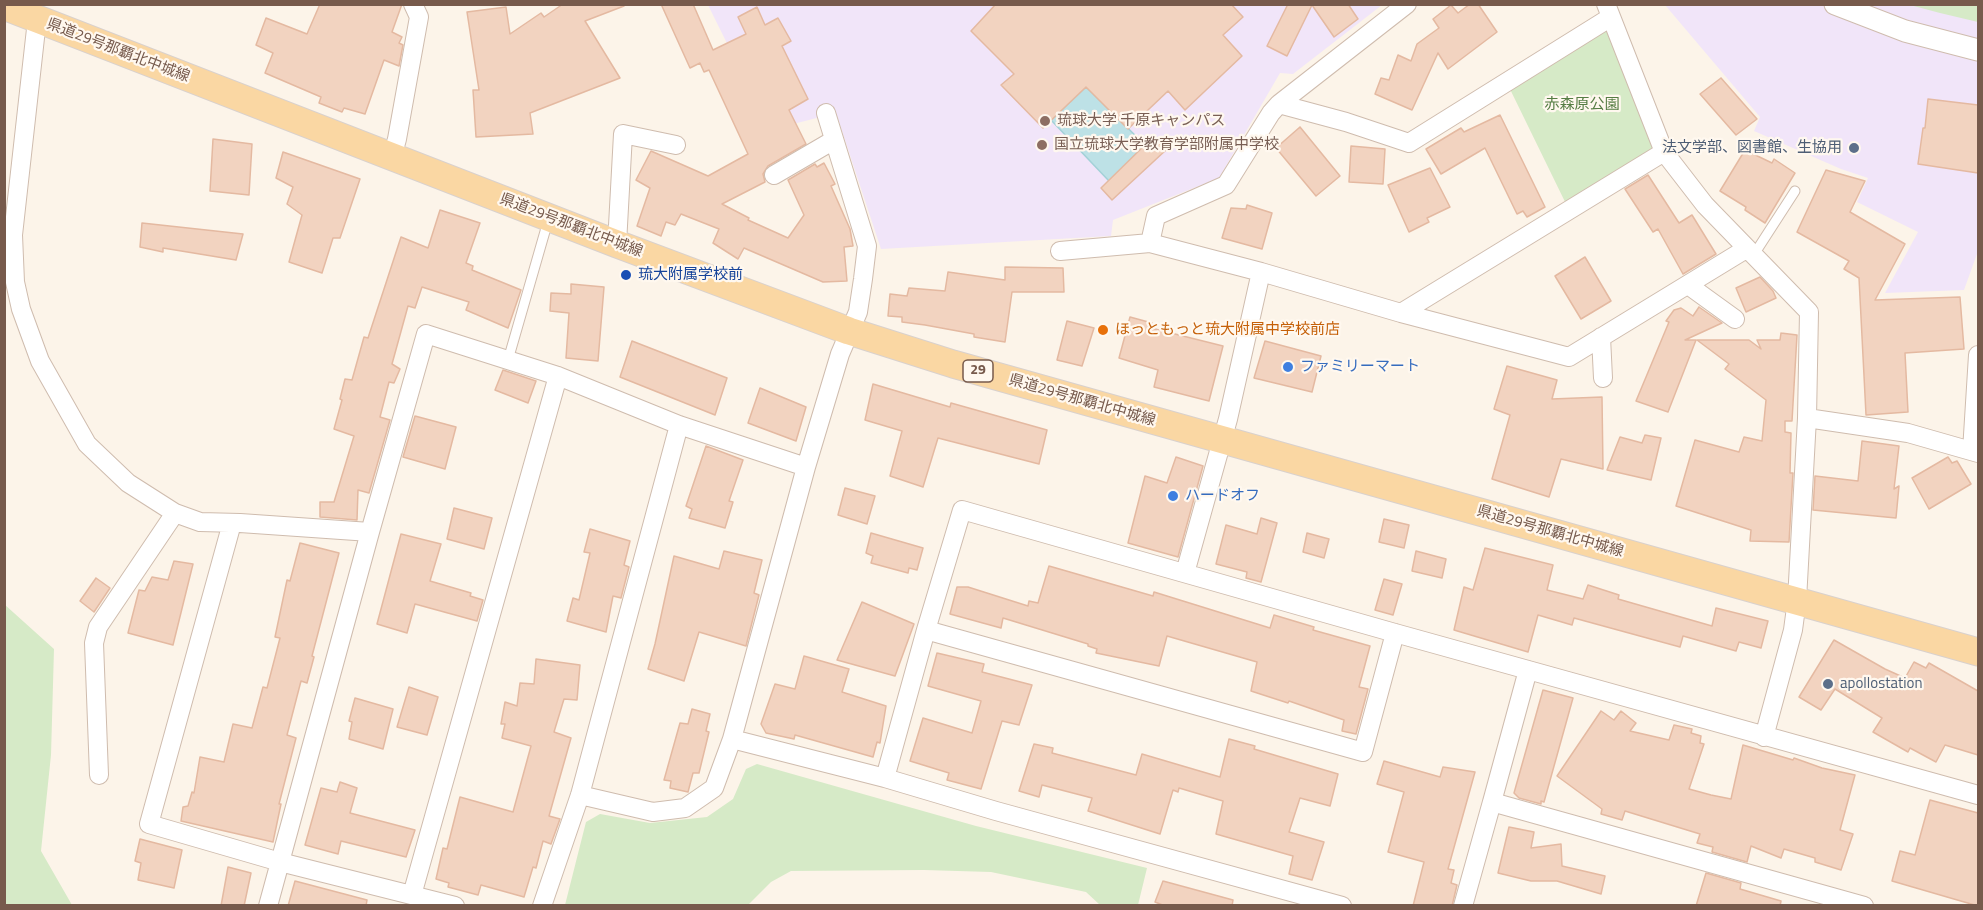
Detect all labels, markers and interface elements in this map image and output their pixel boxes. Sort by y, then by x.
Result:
street label: 県道29号那覇北中城線 [44,15,192,87]
park label: 赤森原公園 [1545,96,1619,114]
place label: 琉球大学 千原キャンパス [1057,112,1225,130]
marker: 琉球大学 千原キャンパス [1038,114,1052,128]
place label: 国立琉球大学教育学部附属中学校 [1054,136,1279,154]
marker: 国立琉球大学教育学部附属中学校 [1035,138,1049,152]
place label: 法文学部、図書館、生協用 [1662,139,1842,157]
marker: 法文学部、図書館、生協用 [1847,141,1861,155]
street label: 県道29号那覇北中城線 [497,190,645,262]
place label: 琉大附属学校前 [638,266,743,284]
marker: 琉大附属学校前 [619,268,633,282]
place label: ほっともっと琉大附属中学校前店 [1115,321,1340,339]
marker: ほっともっと琉大附属中学校前店 [1096,323,1110,337]
place label: ファミリーマート [1300,358,1420,376]
road number: 29 [963,360,993,382]
marker: ファミリーマート [1281,360,1295,374]
street label: 県道29号那覇北中城線 [1007,371,1157,431]
place label: ハードオフ [1185,487,1260,505]
marker: ハードオフ [1166,489,1180,503]
street label: 県道29号那覇北中城線 [1475,502,1625,562]
place label: apollostation [1840,675,1922,693]
marker: apollostation [1821,677,1835,691]

